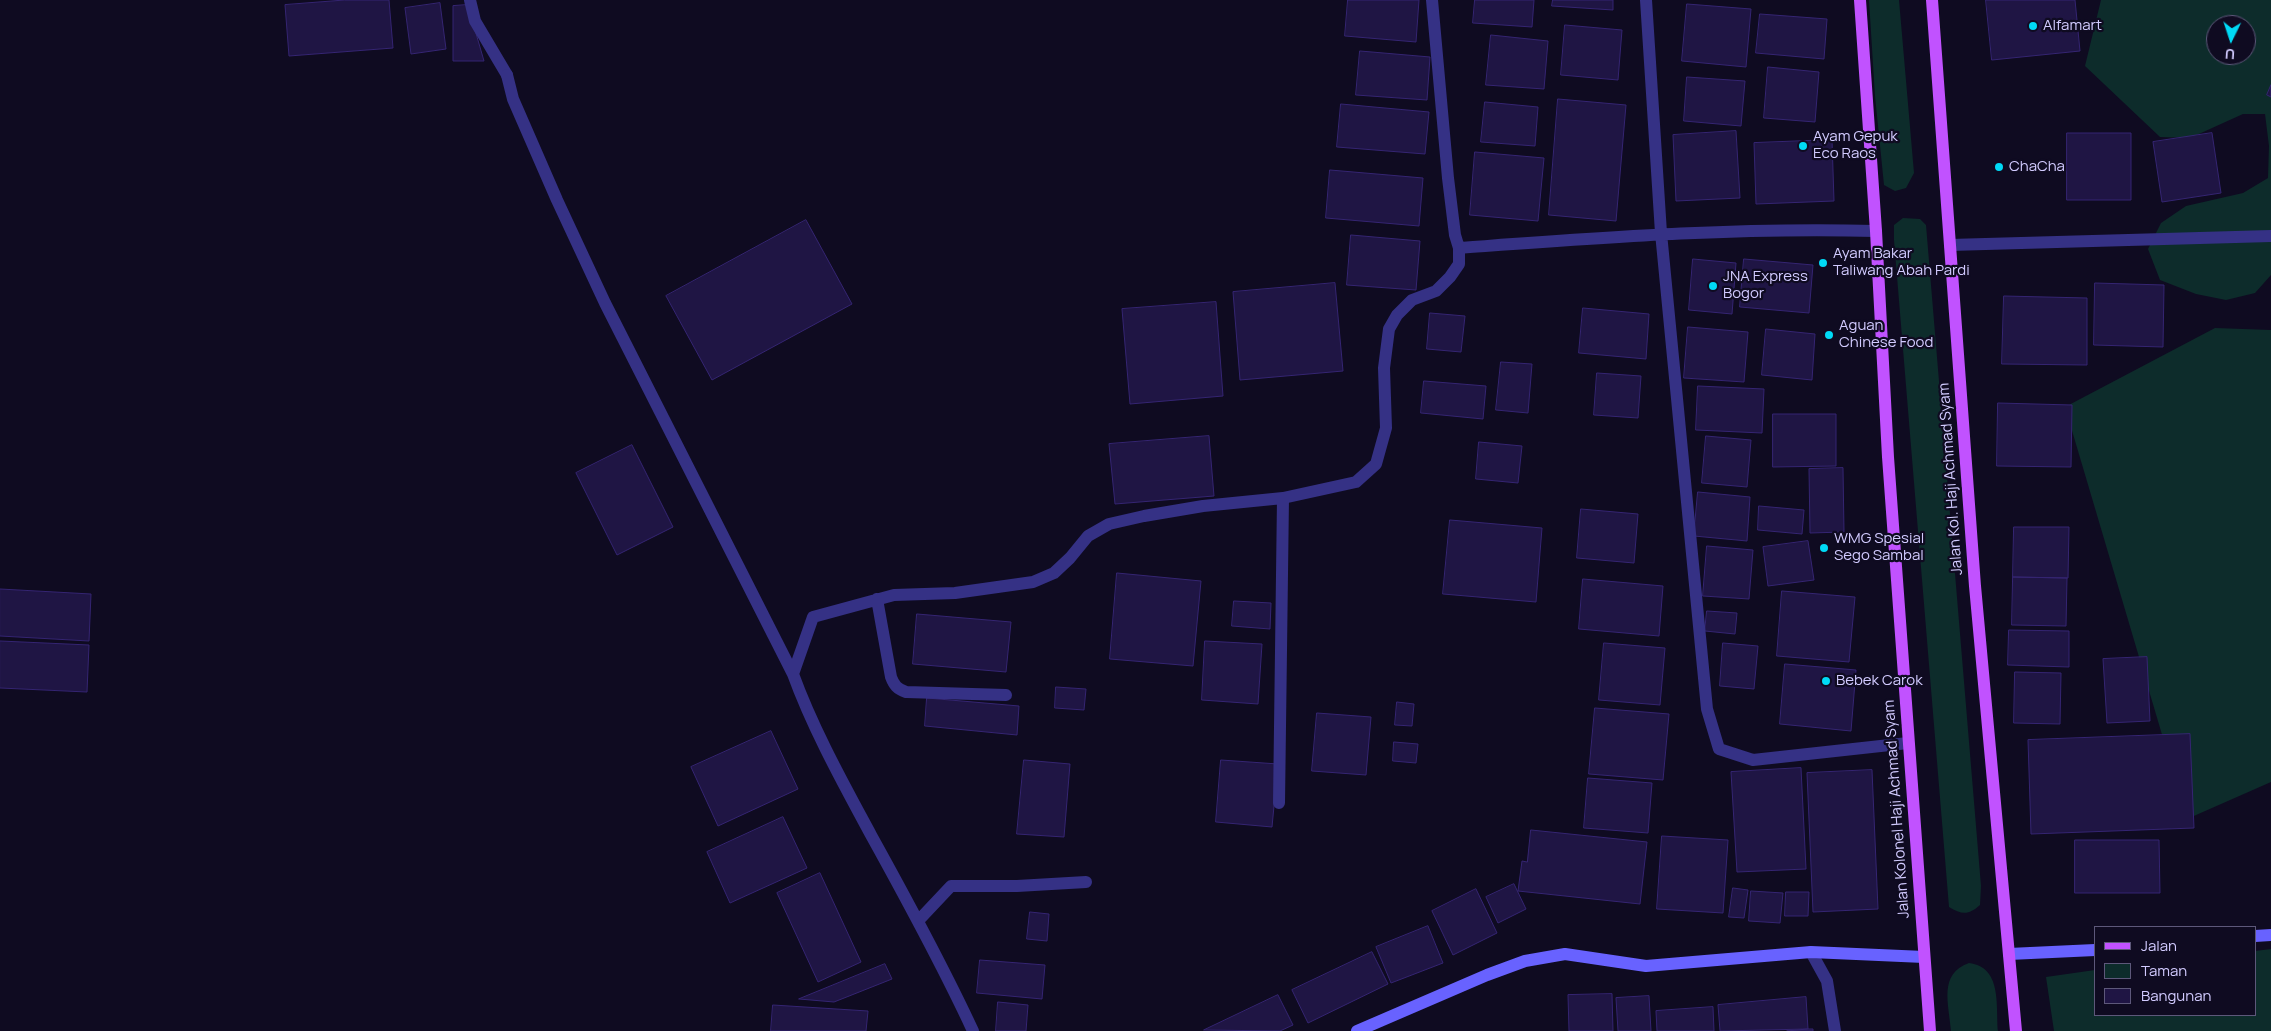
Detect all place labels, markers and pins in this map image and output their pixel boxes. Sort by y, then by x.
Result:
place label: Alfamart [2043,17,2102,35]
marker: Alfamart [2027,20,2039,32]
place label: Ayam Gepuk Eco Raos [1813,128,1898,163]
marker: Ayam Gepuk Eco Raos [1797,140,1809,152]
place label: ChaCha [2009,158,2065,176]
marker: ChaCha [1993,161,2005,173]
place label: Ayam Bakar Taliwang Abah Pardi [1833,245,1970,280]
marker: Ayam Bakar Taliwang Abah Pardi [1817,257,1829,269]
place label: JNA Express Bogor [1723,268,1808,303]
marker: JNA Express Bogor [1707,280,1719,292]
place label: Aguan Chinese Food [1839,317,1933,352]
marker: Aguan Chinese Food [1823,329,1835,341]
place label: WMG Spesial Sego Sambal [1834,530,1924,565]
marker: WMG Spesial Sego Sambal [1818,542,1830,554]
place label: Bebek Carok [1836,672,1923,690]
marker: Bebek Carok [1820,675,1832,687]

